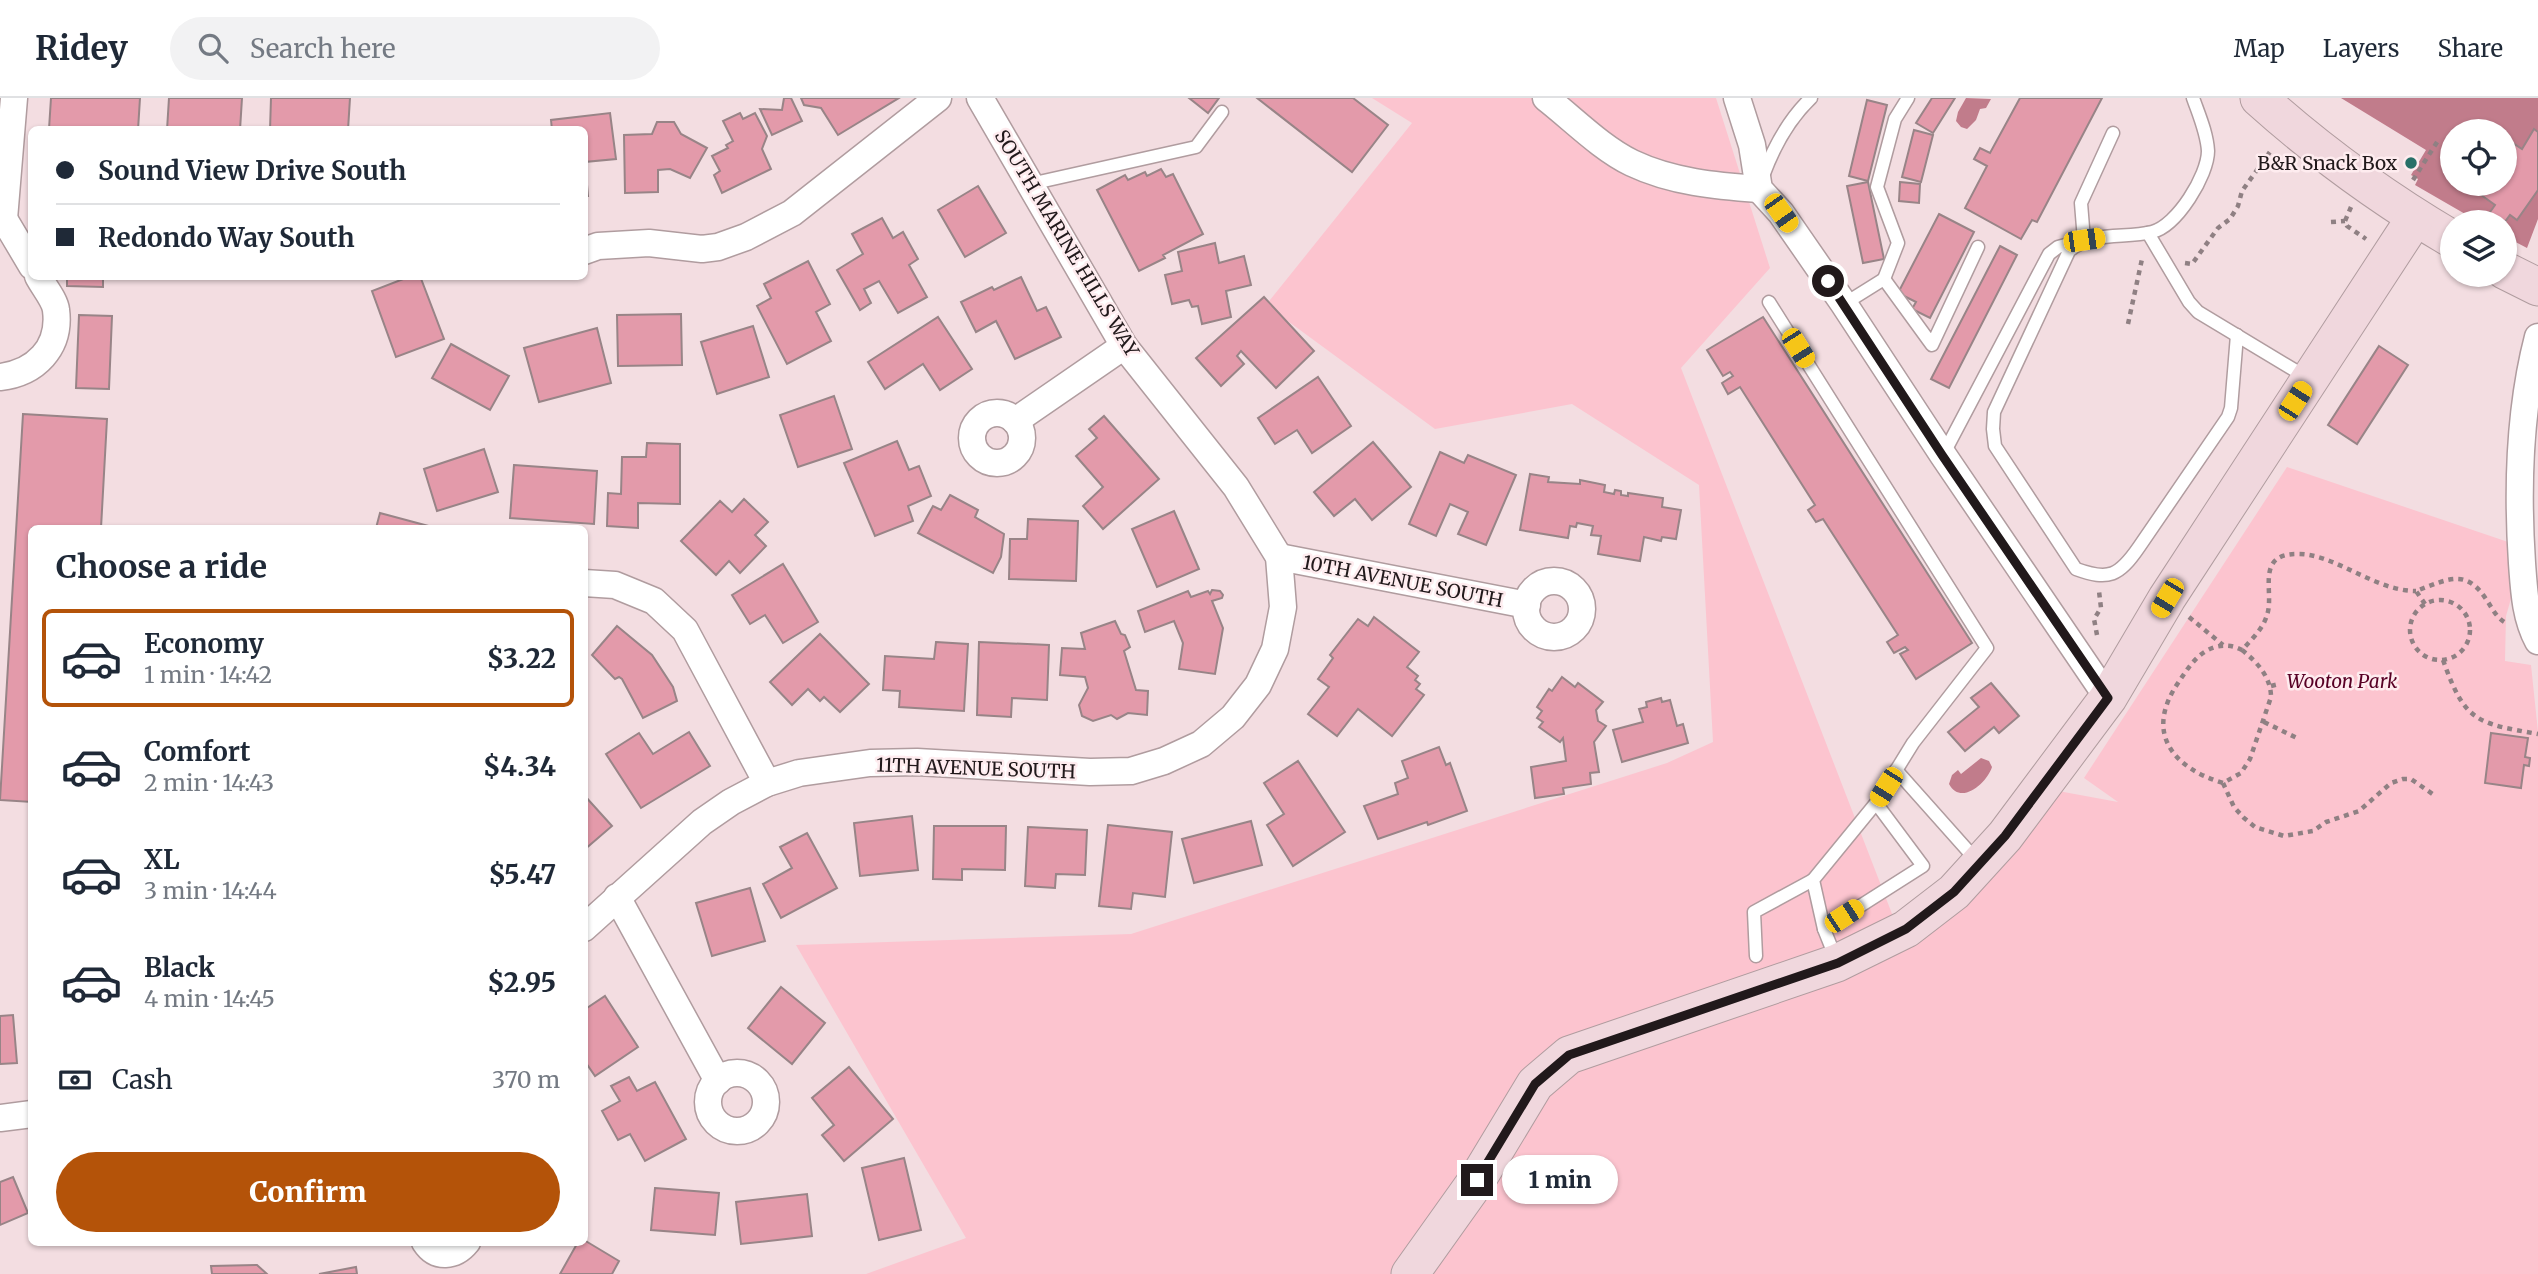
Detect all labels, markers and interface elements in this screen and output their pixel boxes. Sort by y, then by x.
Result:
search box [170,17,660,80]
text: Ridey [35,28,128,69]
icon: search [194,29,232,67]
text: Search here [250,32,396,65]
text: Map [2234,33,2285,64]
text: Layers [2323,33,2399,64]
text: Share [2437,33,2503,64]
map controls [2440,119,2517,287]
button: locate [2440,119,2517,196]
street label: SOUTH MARINE HILLS WAY [990,125,1145,361]
place label: B&R Snack Box [2257,151,2398,175]
text: Sound View Drive South [98,154,406,187]
marker: B&R Snack Box [2403,155,2419,171]
car [1761,190,1802,236]
button: layers [2440,210,2517,287]
text: Redondo Way South [98,221,355,254]
car [2062,227,2107,253]
route start [1812,265,1844,297]
car [1778,325,1819,371]
car [2275,378,2316,424]
text: Choose a ride [56,547,267,587]
street label: 10TH AVENUE SOUTH [1301,550,1505,612]
car [2148,575,2187,621]
icon: car [60,627,123,690]
text: Economy [144,627,264,660]
text: $3.22 [487,642,556,675]
text: 1 min · 14:42 [144,660,272,689]
park label: Wooton Park [2287,669,2398,693]
icon: car [60,735,123,798]
text: Comfort [144,735,250,768]
text: $4.34 [483,750,556,783]
street label: 11TH AVENUE SOUTH [876,753,1076,783]
car [1866,764,1907,810]
text: 2 min · 14:43 [144,768,274,797]
icon: car [60,843,123,906]
text: XL [144,843,180,876]
text: $5.47 [488,858,556,891]
text: 3 min · 14:44 [144,876,277,905]
car [1821,896,1868,936]
icon: car [60,951,123,1014]
text: Black [144,951,215,984]
text: $2.95 [487,966,556,999]
text: 4 min · 14:45 [144,984,275,1013]
icon: cash [56,1061,94,1099]
text: Cash [112,1063,173,1096]
text: 370 m [492,1065,560,1094]
button: Confirm [56,1152,560,1232]
callout: 1 min [1502,1156,1617,1204]
route end [1461,1164,1493,1196]
text: 1 min [1528,1165,1592,1194]

